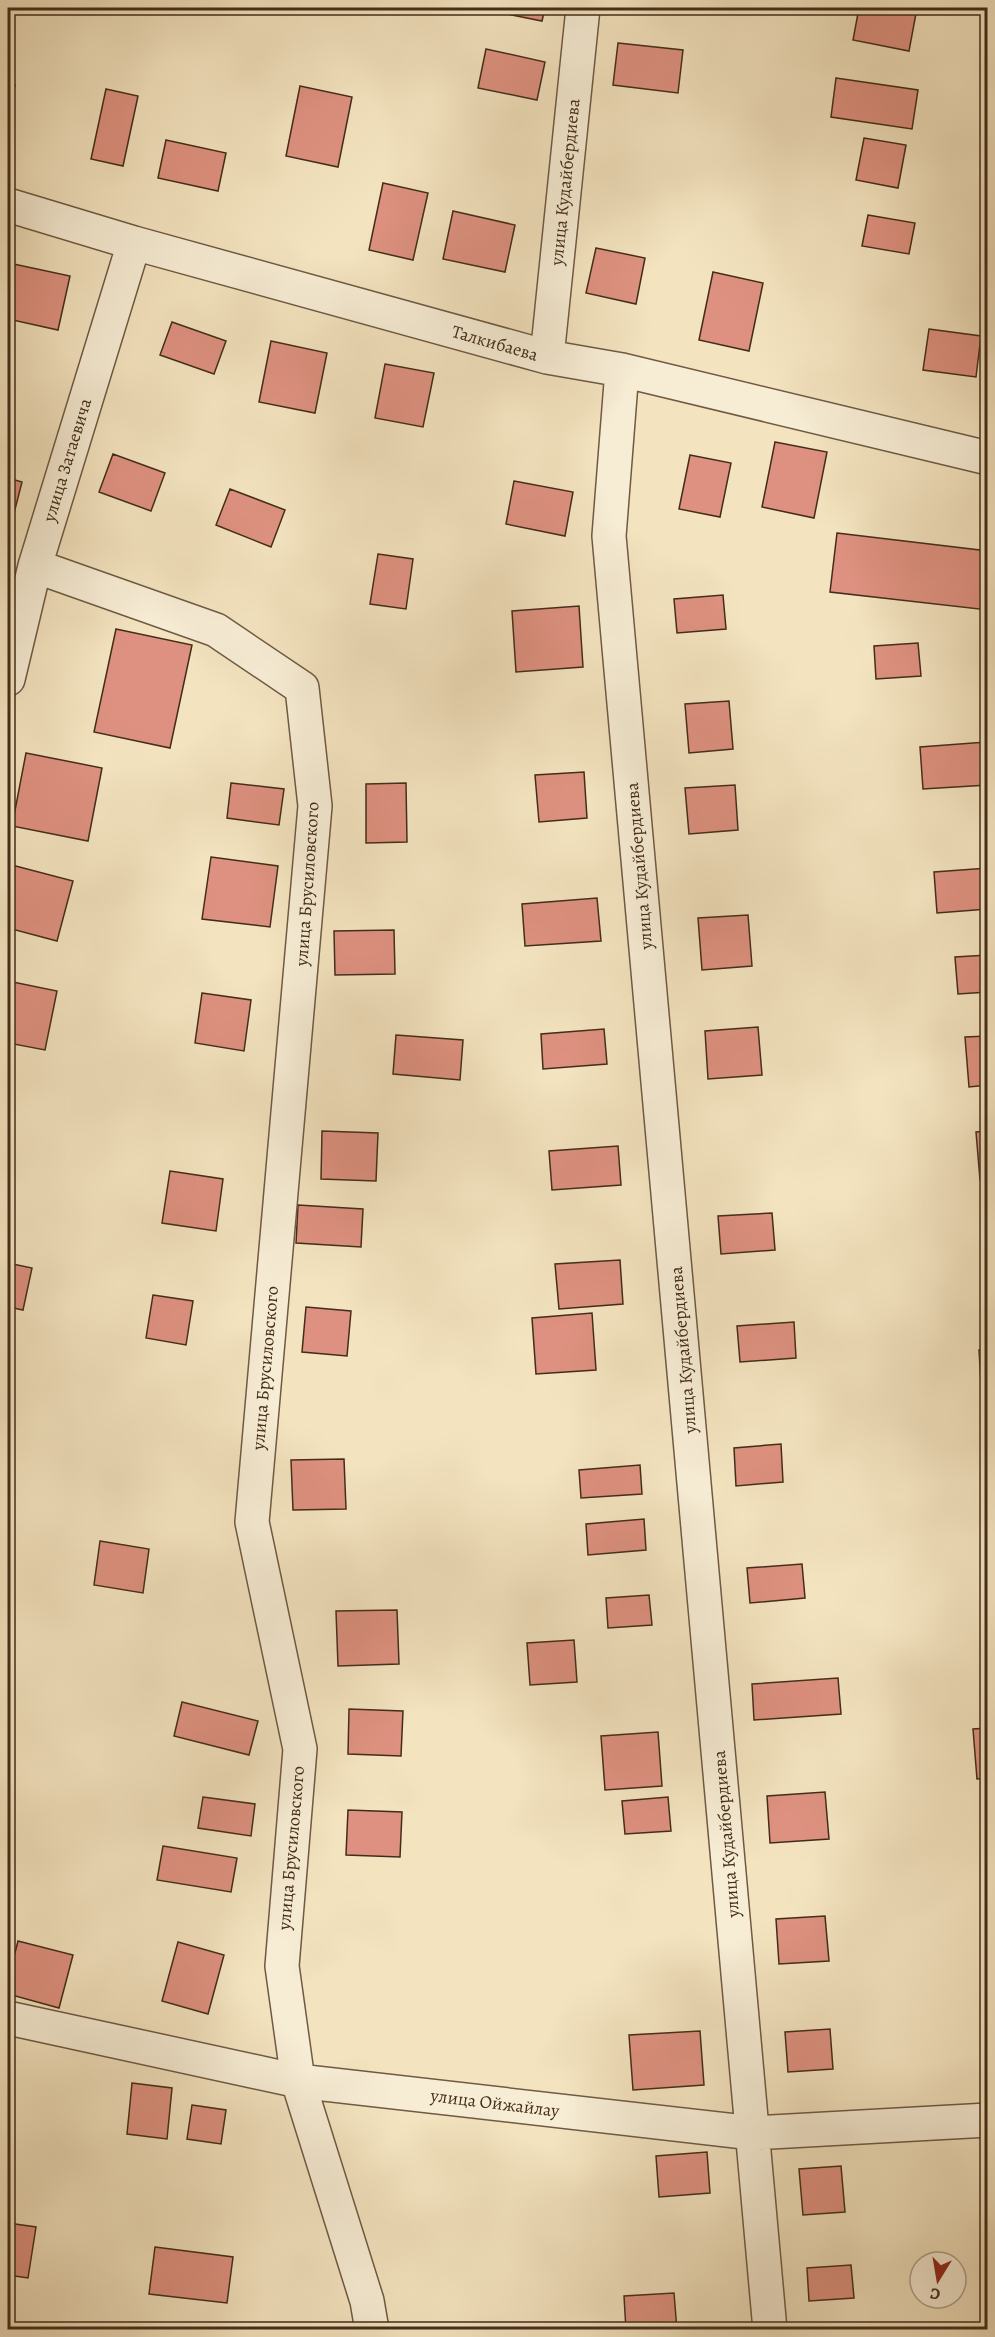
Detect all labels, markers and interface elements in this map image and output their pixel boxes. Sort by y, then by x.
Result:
street label: улица Кудайбердиева [544,97,586,268]
street label: Талкибаева [449,319,542,367]
street label: улица Затаевича [37,395,97,526]
street label: улица Кудайбердиева [620,781,658,952]
street label: улица Брусиловского [289,801,325,968]
street label: улица Кудайбердиева [664,1265,702,1436]
street label: улица Брусиловского [246,1285,284,1452]
street label: улица Кудайбердиева [707,1749,745,1920]
street label: улица Брусиловского [272,1765,310,1932]
street label: улица Ойжайлау [428,2083,562,2123]
north arrow [908,2250,968,2310]
text: С [928,2282,942,2305]

